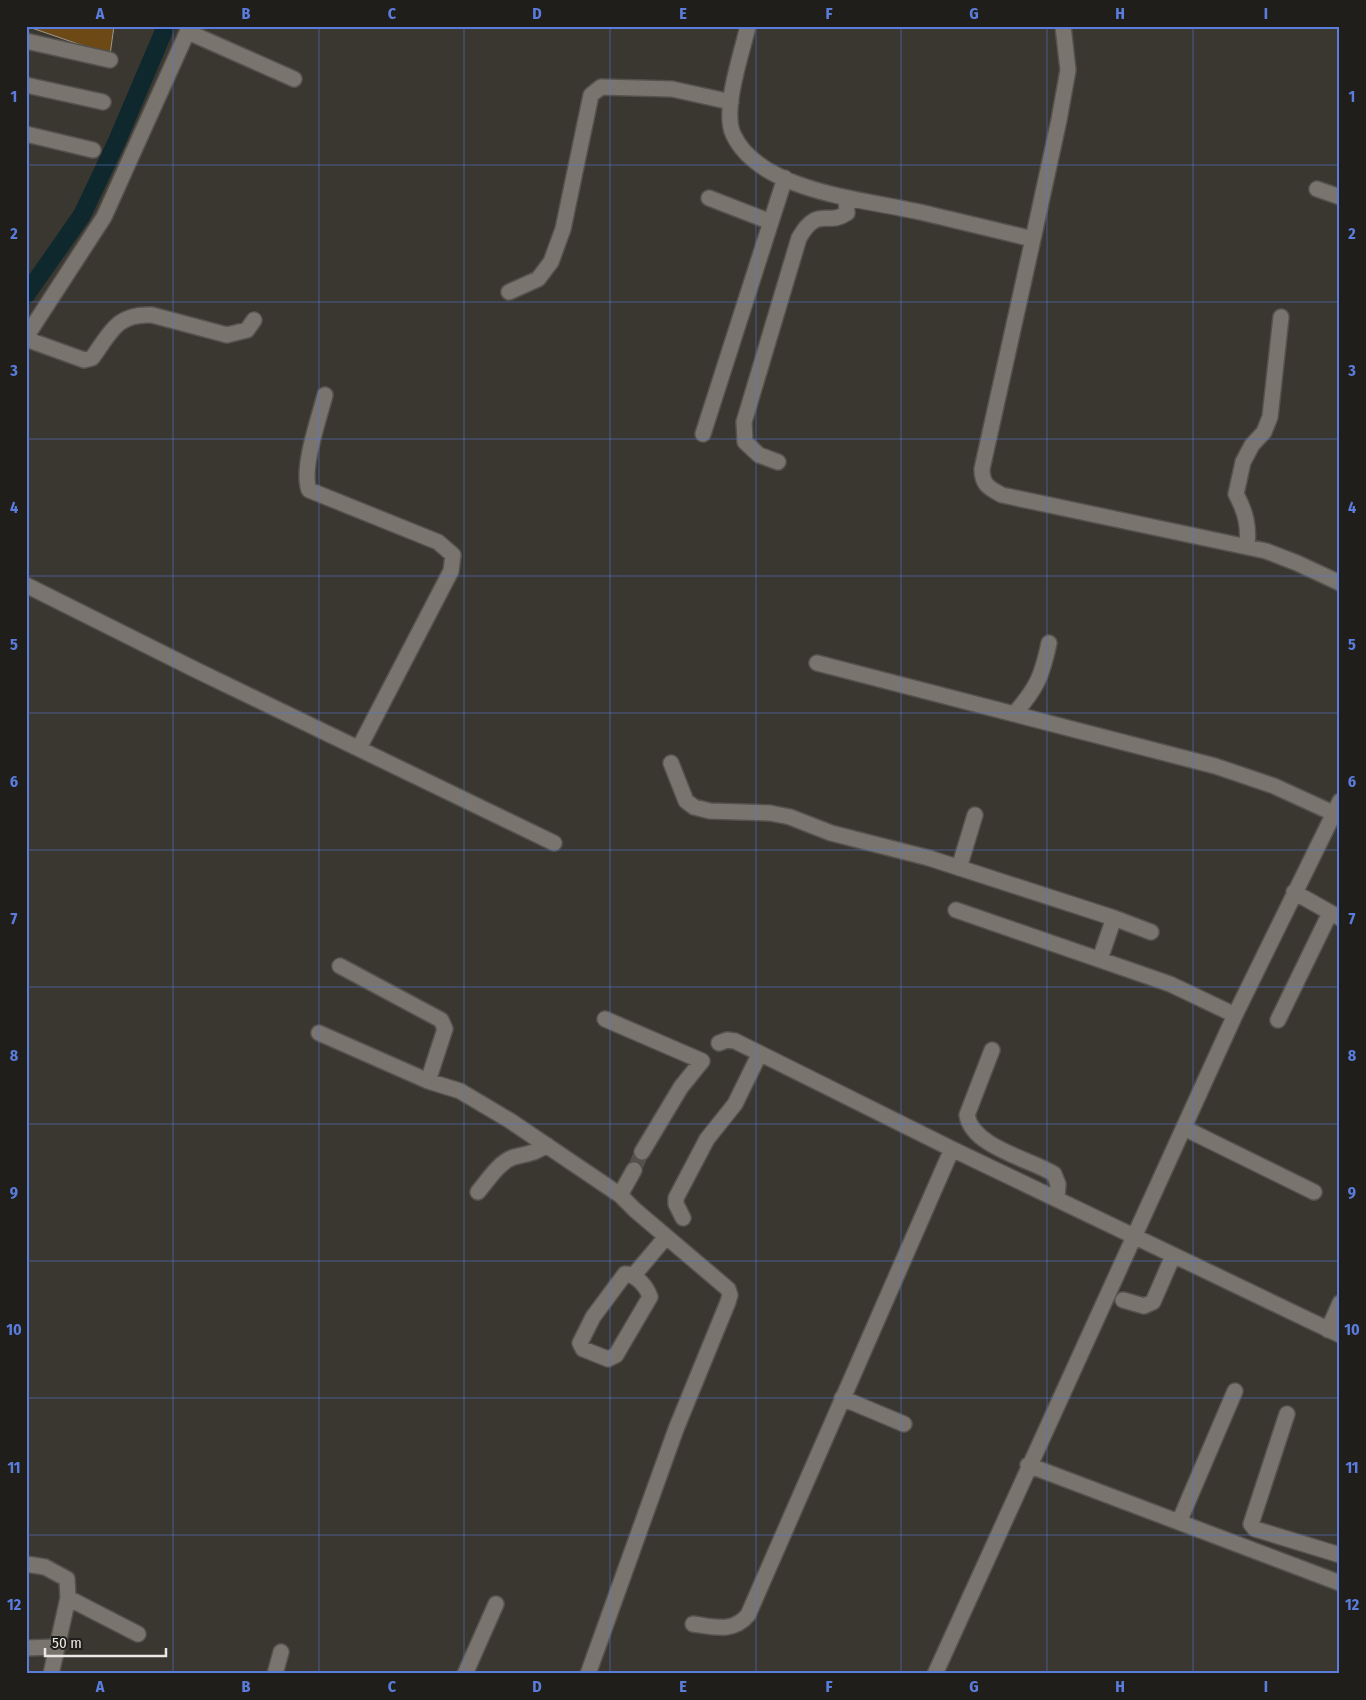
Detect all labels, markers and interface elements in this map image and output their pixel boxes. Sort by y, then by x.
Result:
text: A [95,4,105,23]
text: B [242,4,251,23]
text: C [388,4,397,23]
text: D [532,4,542,23]
text: E [679,4,687,23]
text: F [825,4,833,23]
text: G [969,4,979,23]
text: H [1115,4,1125,23]
text: I [1264,4,1268,23]
text: 1 [11,87,17,106]
text: 1 [1349,87,1355,106]
text: 2 [9,224,18,243]
text: 2 [1347,224,1356,243]
text: 3 [9,361,18,380]
text: 3 [1347,361,1356,380]
text: 4 [10,498,18,517]
text: 4 [1348,498,1356,517]
text: 5 [10,635,18,654]
text: 5 [1348,635,1356,654]
text: 6 [10,772,18,791]
text: 6 [1348,772,1356,791]
text: 7 [11,909,18,928]
text: 7 [1349,909,1356,928]
text: 8 [10,1046,19,1065]
text: 8 [1348,1046,1357,1065]
text: 9 [10,1183,18,1202]
text: 9 [1348,1183,1356,1202]
text: 10 [6,1320,22,1339]
text: 10 [1344,1320,1360,1339]
text: 11 [7,1458,21,1477]
text: 11 [1345,1458,1359,1477]
text: 12 [7,1595,22,1614]
text: 12 [1345,1595,1360,1614]
scale bar [45,1625,166,1657]
text: 50 m [52,1634,82,1652]
text: A [95,1677,105,1696]
text: B [242,1677,251,1696]
text: C [388,1677,397,1696]
text: D [532,1677,542,1696]
text: E [679,1677,687,1696]
text: F [825,1677,833,1696]
text: G [969,1677,979,1696]
text: H [1115,1677,1125,1696]
text: I [1264,1677,1268,1696]

